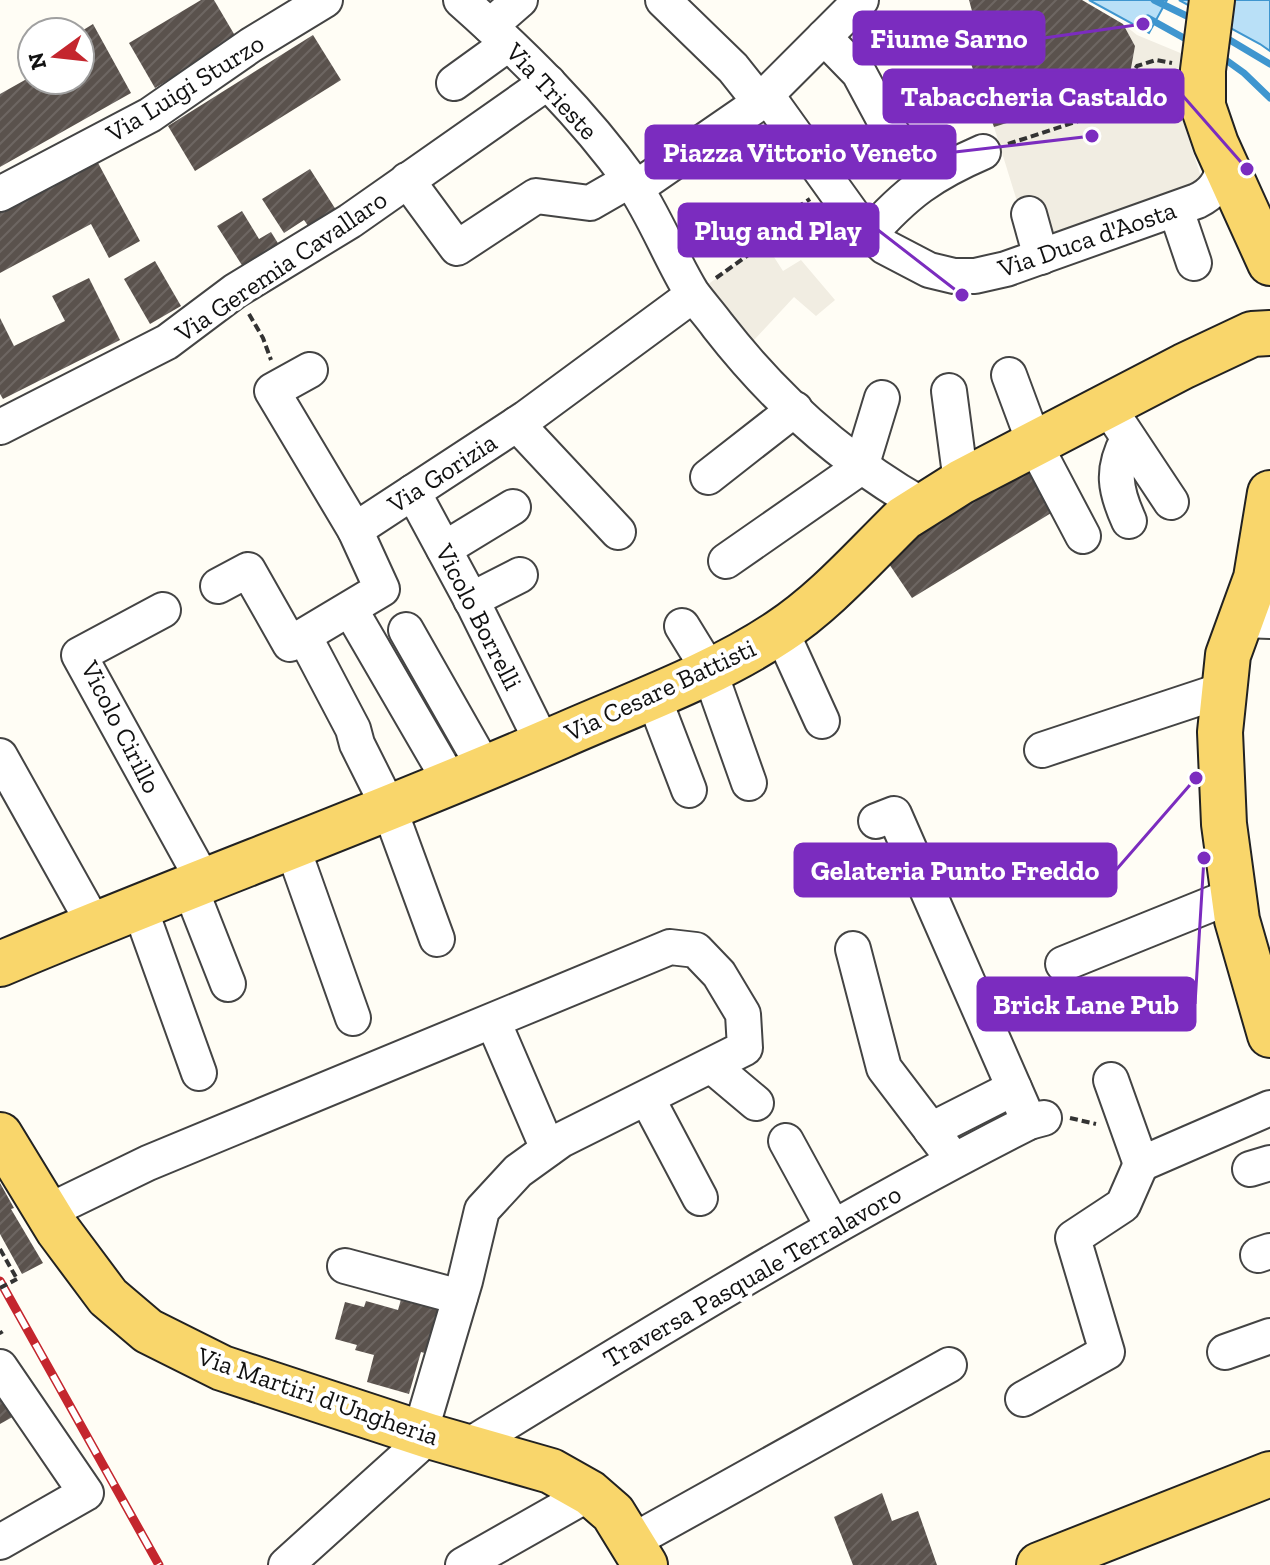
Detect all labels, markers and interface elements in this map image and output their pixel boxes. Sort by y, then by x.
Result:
callout: Fiume Sarno [854,12,1044,64]
north arrow [16,16,96,96]
text: Fiume Sarno [870,22,1028,55]
street label: Via Luigi Sturzo [99,27,270,150]
street label: Via Trieste [498,35,605,146]
text: N [22,49,52,73]
callout: Tabaccheria Castaldo [884,70,1183,122]
text: Tabaccheria Castaldo [901,80,1168,113]
callout: Piazza Vittorio Veneto [646,126,955,178]
text: Piazza Vittorio Veneto [663,136,938,169]
street label: Via Geremia Cavallaro [168,183,393,349]
street label: Via Duca d'Aosta [993,193,1181,285]
callout: Plug and Play [679,204,878,256]
text: Plug and Play [694,214,862,247]
street label: Via Gorizia [381,426,503,521]
street label: Vicolo Borrelli [428,538,529,695]
street label: Via Cesare Battisti [558,632,761,749]
street label: Vicolo Cirillo [73,654,168,799]
callout: Gelateria Punto Freddo [795,844,1116,896]
text: Gelateria Punto Freddo [811,854,1100,887]
callout: Brick Lane Pub [978,978,1195,1030]
text: Brick Lane Pub [993,988,1179,1021]
street label: Traversa Pasquale Terralavoro [597,1177,907,1375]
street label: Via Martiri d'Ungheria [192,1339,443,1452]

